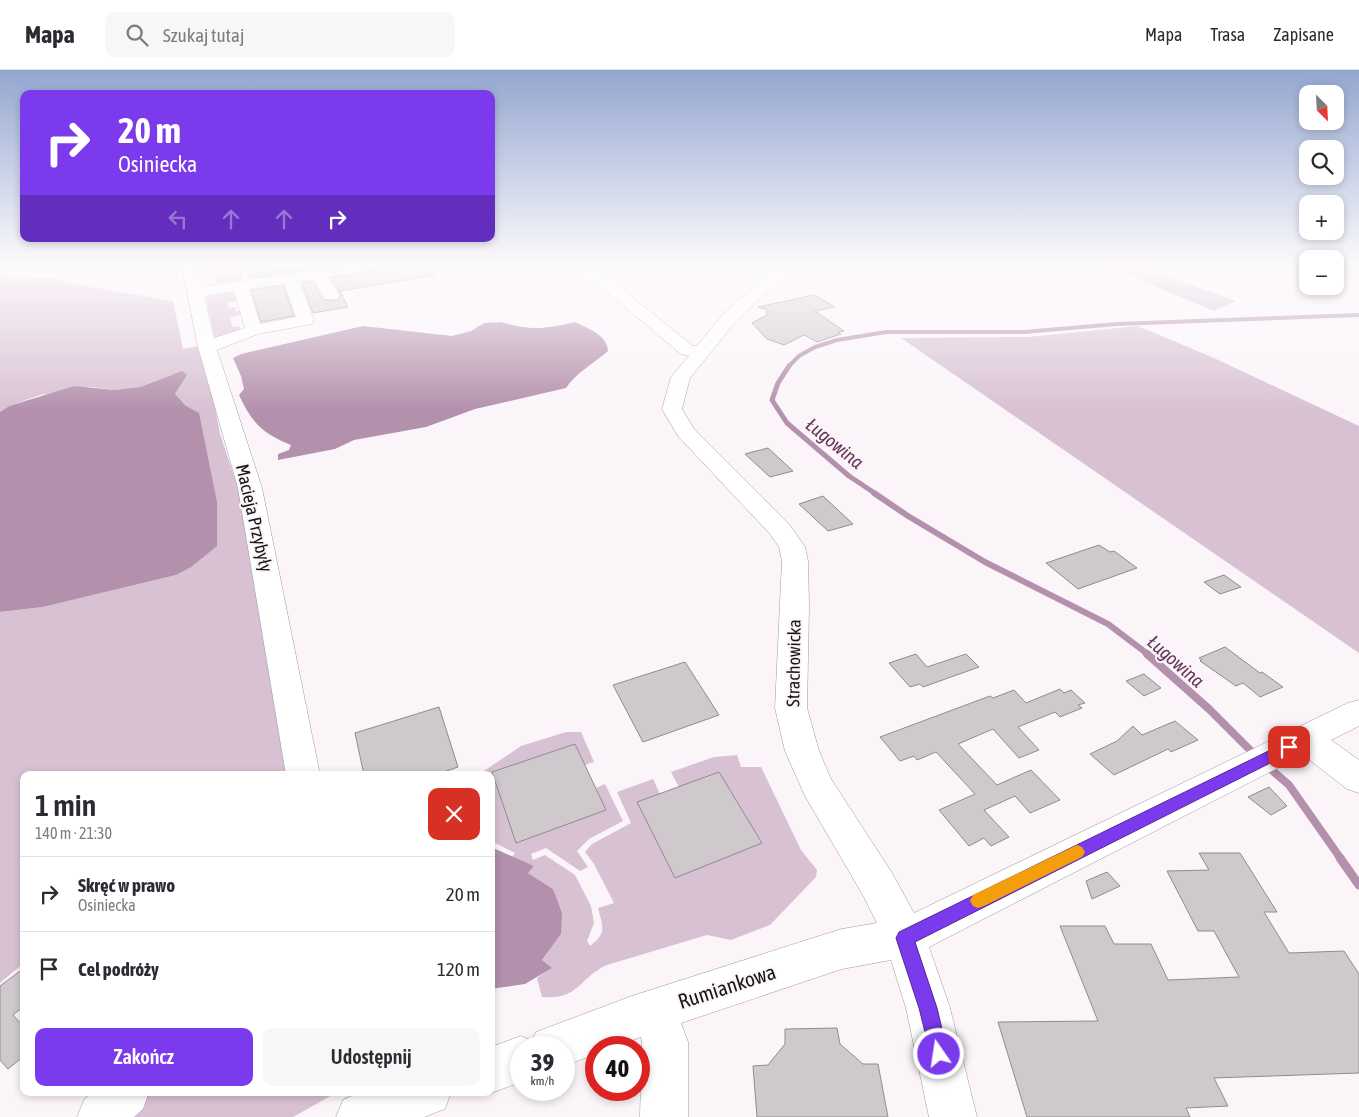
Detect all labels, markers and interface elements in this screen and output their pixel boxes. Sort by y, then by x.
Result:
search box [105,12,455,57]
text: Mapa [25,21,75,48]
icon: search [123,21,151,49]
text: Szukaj tutaj [163,24,244,46]
text: Mapa [1145,24,1182,45]
text: Trasa [1210,24,1245,45]
text: Zapisane [1273,24,1334,45]
north arrow [1299,85,1344,130]
map controls [1299,85,1344,295]
icon: right [35,110,100,175]
text: 20 m [118,110,181,150]
button: search [1299,140,1344,185]
text: Osiniecka [118,151,197,177]
button: + [1299,195,1344,240]
icon: left [164,205,192,233]
icon: ahead [217,205,245,233]
icon: ahead [270,205,298,233]
icon: right [323,205,351,233]
button: − [1299,250,1344,295]
water label: Ługowina [802,413,868,473]
street label: Macieja Przybyły [232,462,277,574]
street label: Strachowicka [782,619,805,707]
water label: Ługowina [1143,631,1209,692]
pin [1268,726,1310,768]
icon: arrive [1275,733,1303,761]
text: 1 min [35,788,96,822]
button: close [428,788,480,840]
text: 140 m · 21:30 [35,824,112,842]
text: Skręć w prawo [78,874,175,896]
icon: right [35,880,63,908]
text: 20 m [446,883,480,905]
text: Osiniecka [78,896,136,914]
icon: arrive [35,955,63,983]
text: Cel podróży [78,958,159,980]
text: 120 m [437,958,480,980]
street label: Rumiankowa [675,959,778,1013]
position arrow [912,1027,964,1079]
button: Zakończ [35,1028,253,1086]
button: Udostępnij [263,1028,480,1086]
speed limit sign: 40 [585,1036,650,1101]
text: 39 [531,1048,554,1076]
text: km/h [531,1074,554,1088]

